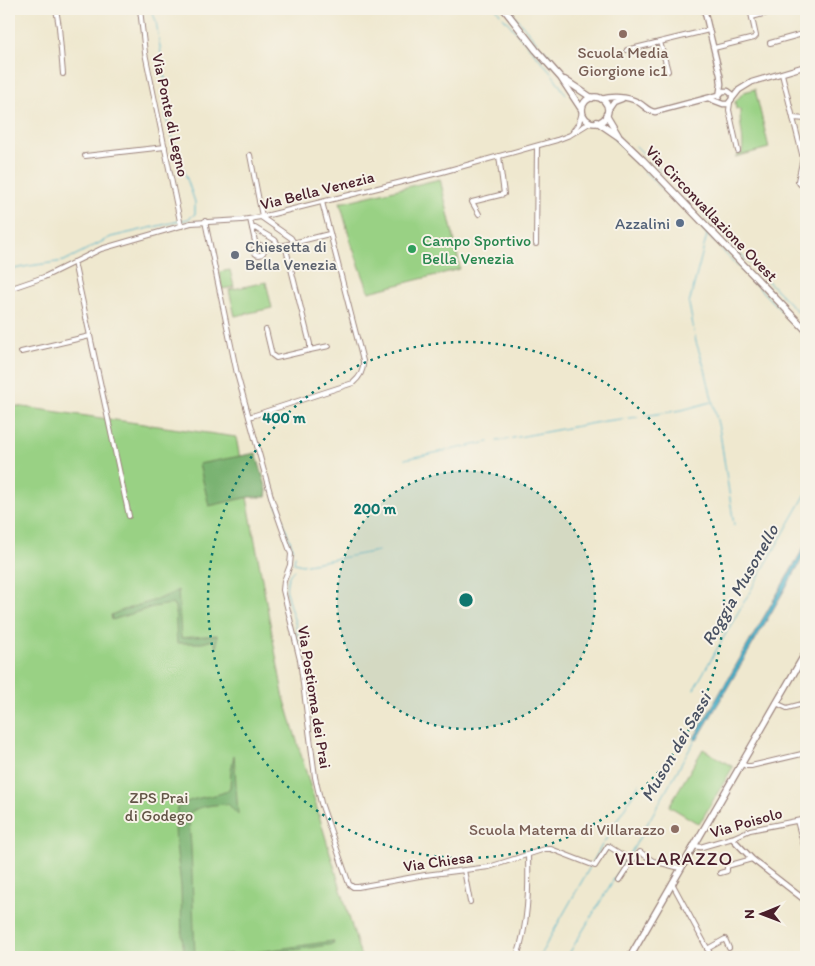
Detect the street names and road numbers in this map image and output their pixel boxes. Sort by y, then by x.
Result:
street label: Via Ponte di Legno [148,52,193,179]
street label: Via Circonvallazione Ovest [642,141,782,285]
street label: Via Bella Venezia [258,167,376,214]
street label: Via Postioma dei Prai [294,624,335,770]
street label: Via Poisolo [708,803,784,842]
street label: Via Chiesa [402,847,474,876]

